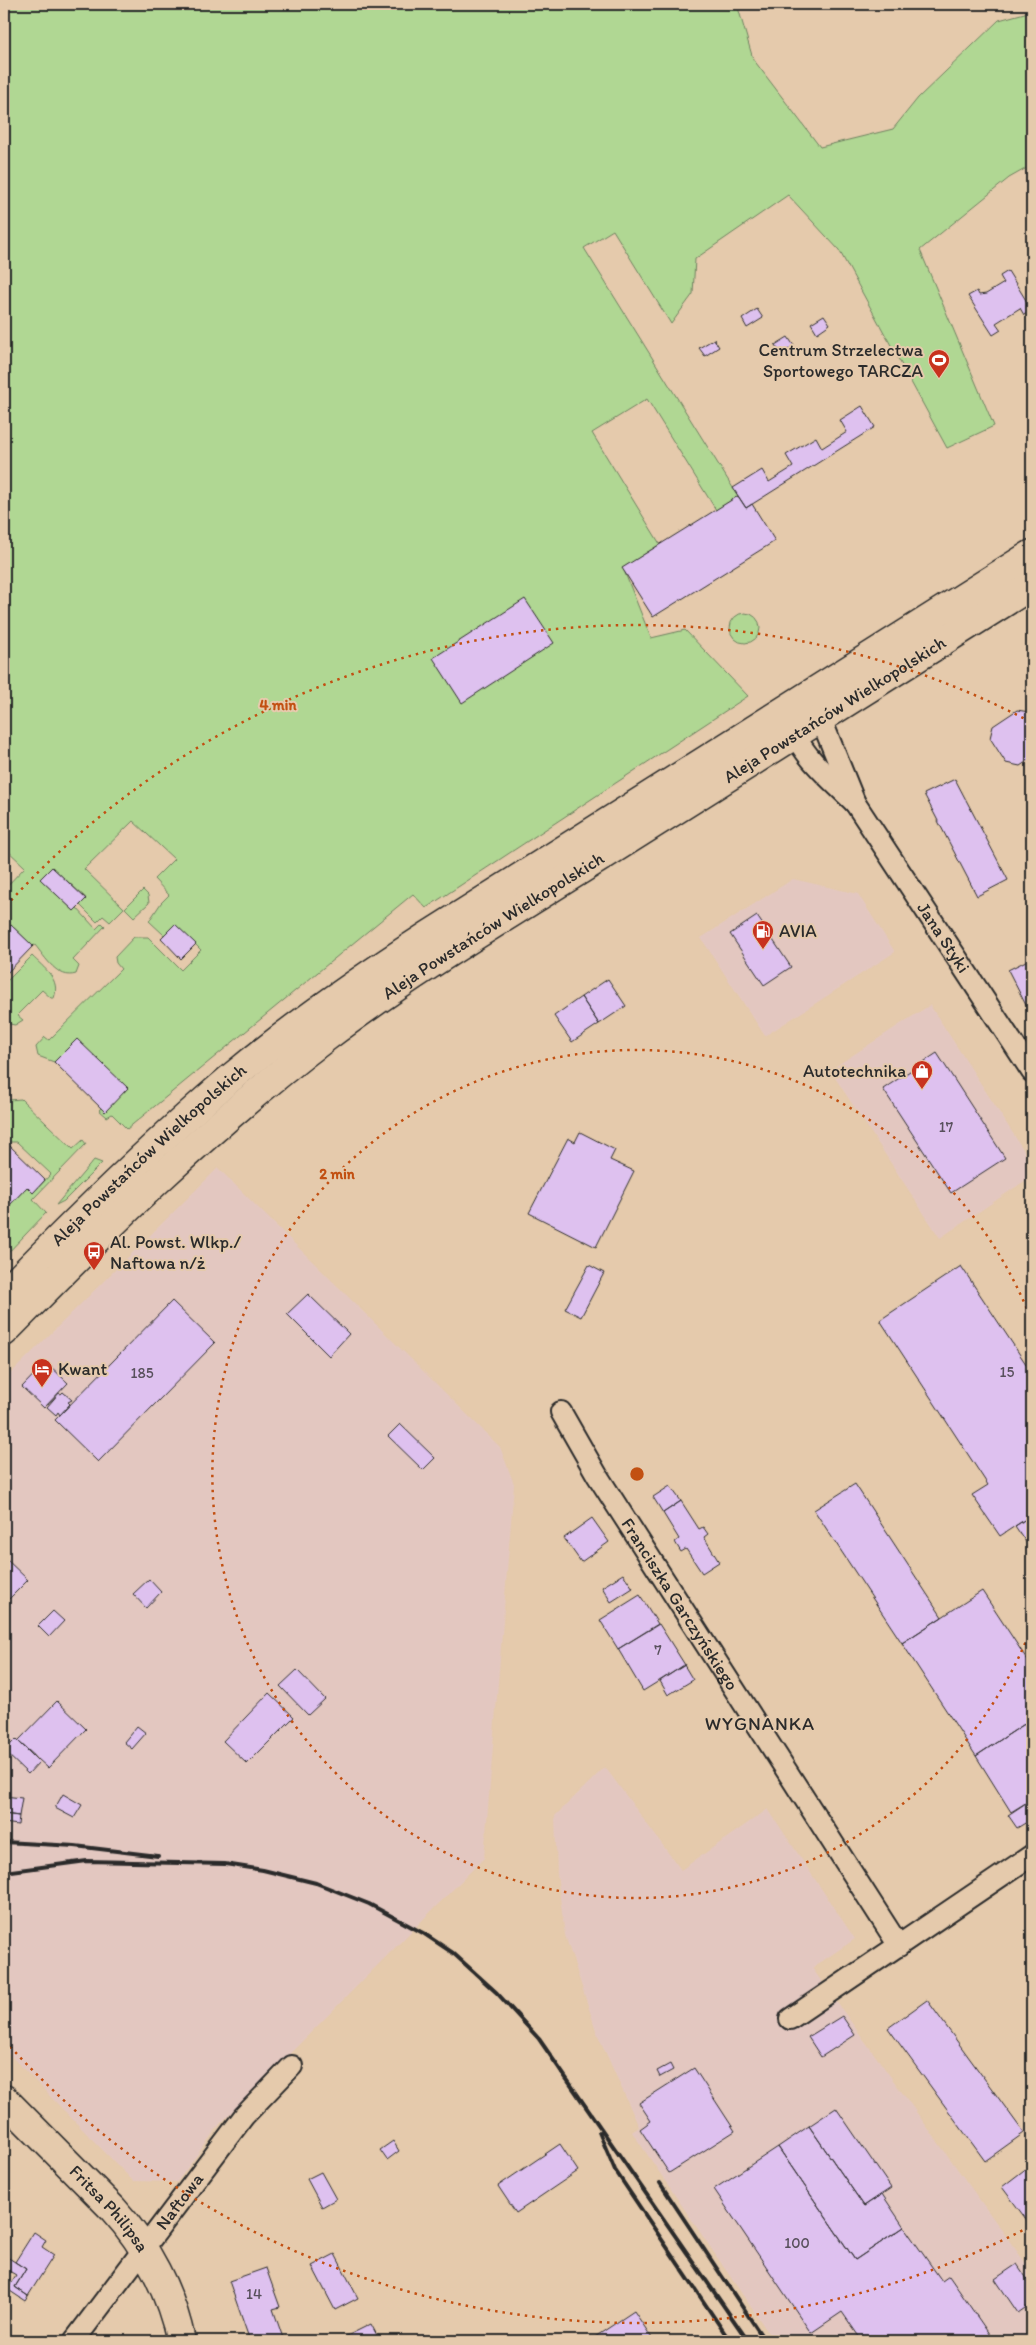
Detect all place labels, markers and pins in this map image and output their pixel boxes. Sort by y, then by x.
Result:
place label: Centrum Strzelectwa Sportowego TARCZA [758,339,924,382]
sports icon: Centrum Strzelectwa Sportowego TARCZA [927,348,951,379]
fuel station icon: AVIA [751,919,775,950]
place label: AVIA [779,920,817,942]
shop icon: Autotechnika [910,1059,934,1090]
place label: Autotechnika [803,1060,906,1082]
place label: Al. Powst. Wlkp./ Naftowa n/ż [110,1231,241,1274]
bus stop icon: Al. Powst. Wlkp./ Naftowa n/ż [82,1240,106,1271]
hotel icon: Kwant [30,1357,54,1388]
place label: Kwant [58,1358,107,1380]
centre of rings [628,1465,646,1483]

